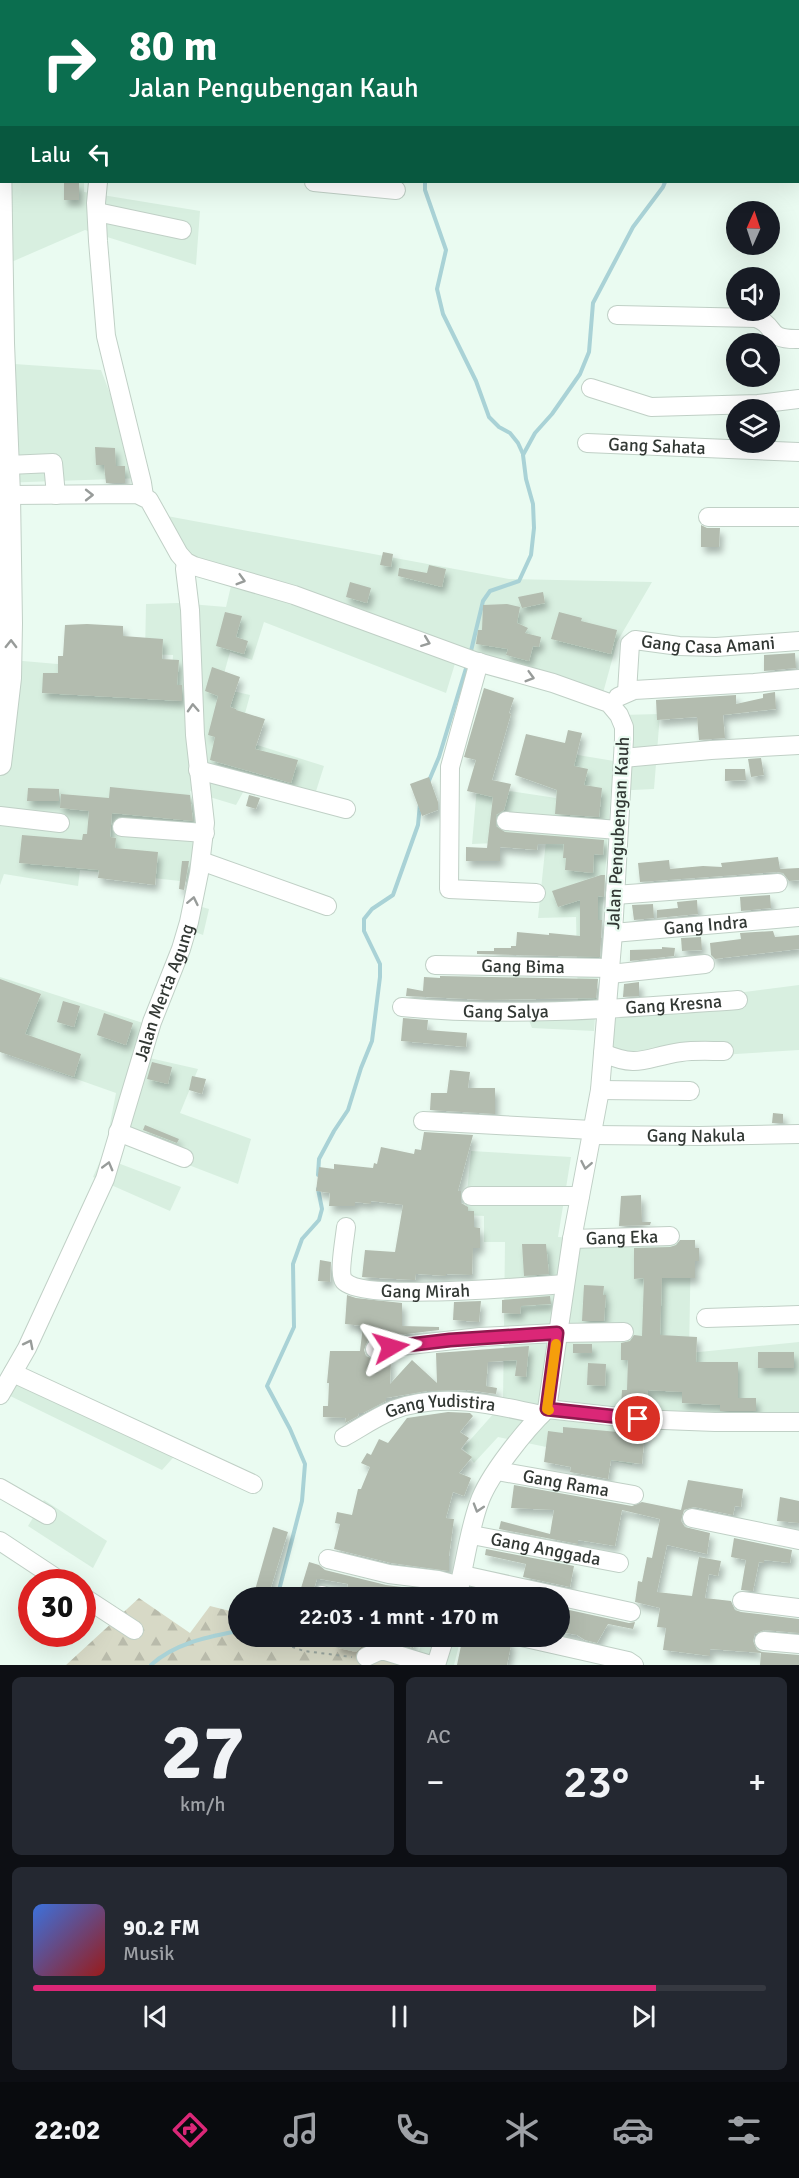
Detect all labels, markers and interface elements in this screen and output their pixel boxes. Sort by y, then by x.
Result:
text: 80 m [129,21,218,72]
icon: right [30,24,108,102]
text: Jalan Pengubengan Kauh [129,72,419,105]
icon: left [83,138,116,171]
text: Lalu [30,141,71,168]
north arrow [726,201,780,255]
map controls [726,201,780,453]
button: sound [726,267,780,321]
button: search [726,333,780,387]
button: layers [726,399,780,453]
street label: Gang Sahata [608,433,706,459]
one-way arrow [84,489,93,501]
one-way arrow [236,572,246,585]
street label: Gang Casa Amani [640,630,776,658]
one-way arrow [420,635,431,648]
one-way arrow [5,639,17,648]
one-way arrow [524,670,535,682]
one-way arrow [187,703,200,712]
street label: Jalan Pengubengan Kauh [602,736,634,930]
one-way arrow [186,896,199,906]
street label: Gang Indra [663,910,749,940]
street label: Jalan Merta Agung [130,921,199,1064]
street label: Gang Bima [481,955,565,978]
street label: Gang Kresna [625,990,723,1019]
street label: Gang Salya [463,1000,549,1023]
street label: Gang Nakula [647,1124,745,1147]
one-way arrow [580,1160,593,1170]
one-way arrow [101,1162,113,1172]
street label: Gang Eka [585,1225,658,1250]
street label: Gang Mirah [380,1279,471,1303]
position arrow [359,1315,423,1379]
one-way arrow [21,1340,33,1351]
street label: Gang Yudistira [382,1390,497,1423]
pin [612,1393,663,1444]
icon: arrive [621,1402,654,1435]
street label: Gang Rama [521,1465,611,1501]
one-way arrow [473,1502,485,1513]
street label: Gang Anggada [489,1528,603,1570]
speed limit sign: 30 [18,1569,96,1647]
text: 22:03 · 1 mnt · 170 m [299,1603,499,1630]
text: 27 [161,1705,245,1801]
text: AC [427,1724,451,1749]
text: 23° [563,1755,629,1810]
text: − [427,1762,444,1803]
text: + [748,1762,766,1803]
text: km/h [180,1792,225,1817]
text: 90.2 FM [123,1914,200,1941]
text: Musik [123,1941,174,1966]
icon: previous [139,2000,172,2033]
icon: pause [383,2000,416,2033]
icon: next [627,2000,660,2033]
icon: directions [169,2109,211,2151]
icon: music [280,2109,322,2151]
icon: phone [391,2109,433,2151]
icon: climate [501,2109,543,2151]
icon: car [612,2109,654,2151]
icon: filters [723,2109,765,2151]
text: 22:02 [34,2114,101,2147]

